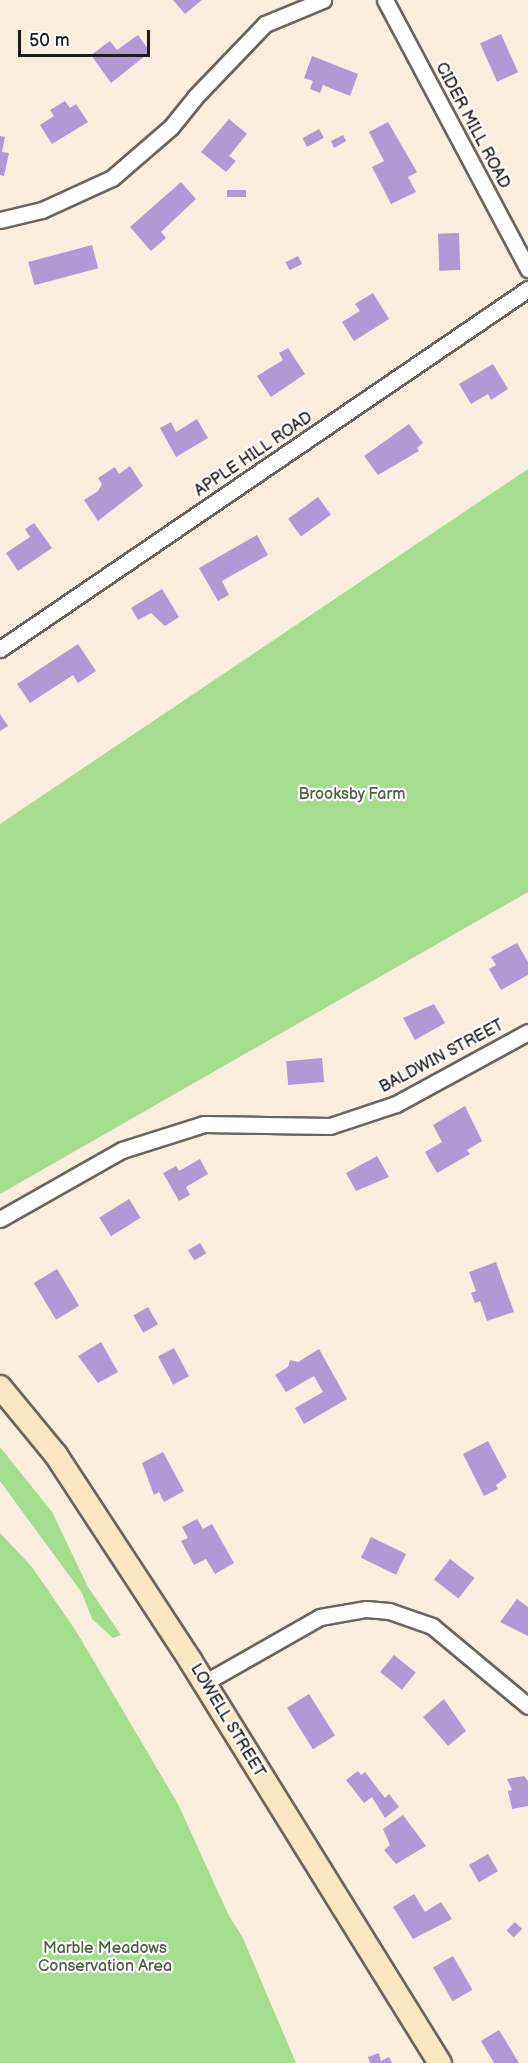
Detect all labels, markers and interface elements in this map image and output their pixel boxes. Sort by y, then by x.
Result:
scale bar [21,18,153,56]
text: 50 m [29,30,70,51]
street label: CIDER MILL ROAD [431,60,513,192]
street label: APPLE HILL ROAD [191,408,317,502]
park label: Brooksby Farm [298,785,406,805]
street label: BALDWIN STREET [377,1016,507,1098]
street label: LOWELL STREET [185,1661,269,1781]
park label: Marble Meadows Conservation Area [38,1939,172,1977]

